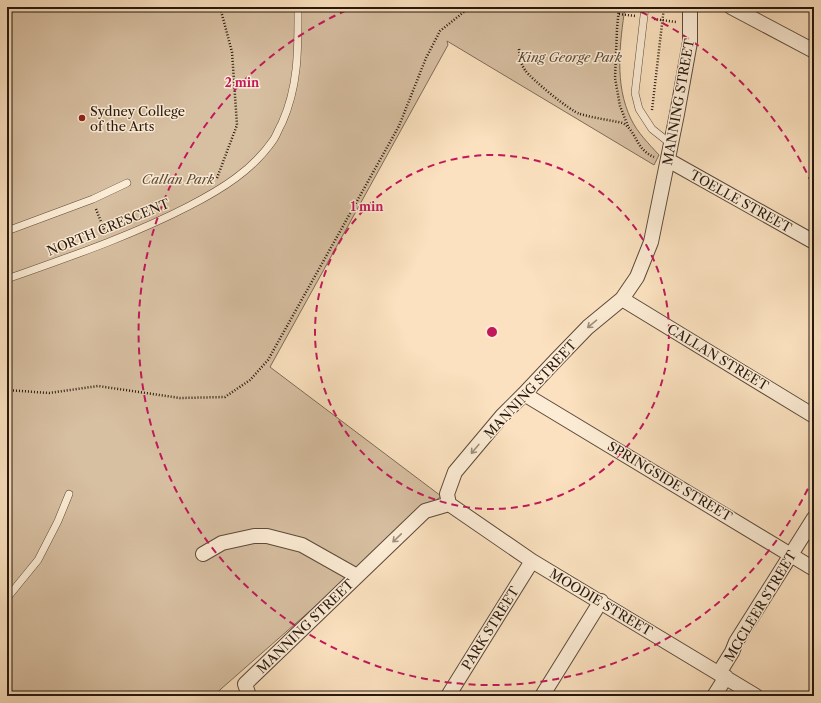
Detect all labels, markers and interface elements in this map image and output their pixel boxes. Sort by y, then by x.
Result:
street label: MANNING STREET [659,37,697,167]
park label: King George Park [517,49,622,65]
text: 2 min [225,75,260,90]
place label: Sydney College of the Arts [90,103,185,134]
marker: Sydney College of the Arts [77,113,87,123]
street label: TOELLE STREET [687,166,795,236]
park label: Callan Park [142,171,215,187]
street label: NORTH CRESCENT [44,195,172,259]
text: 1 min [351,199,384,214]
one-way arrow [587,320,598,329]
street label: CALLAN STREET [664,320,772,394]
centre of rings [485,325,499,339]
street label: MANNING STREET [480,336,580,441]
street label: SPRINGSIDE STREET [605,438,735,525]
one-way arrow [470,444,479,454]
one-way arrow [392,533,402,542]
street label: MCCLEER STREET [721,547,800,664]
street label: MOODIE STREET [547,565,655,639]
street label: MANNING STREET [253,575,357,676]
street label: PARK STREET [458,583,522,673]

